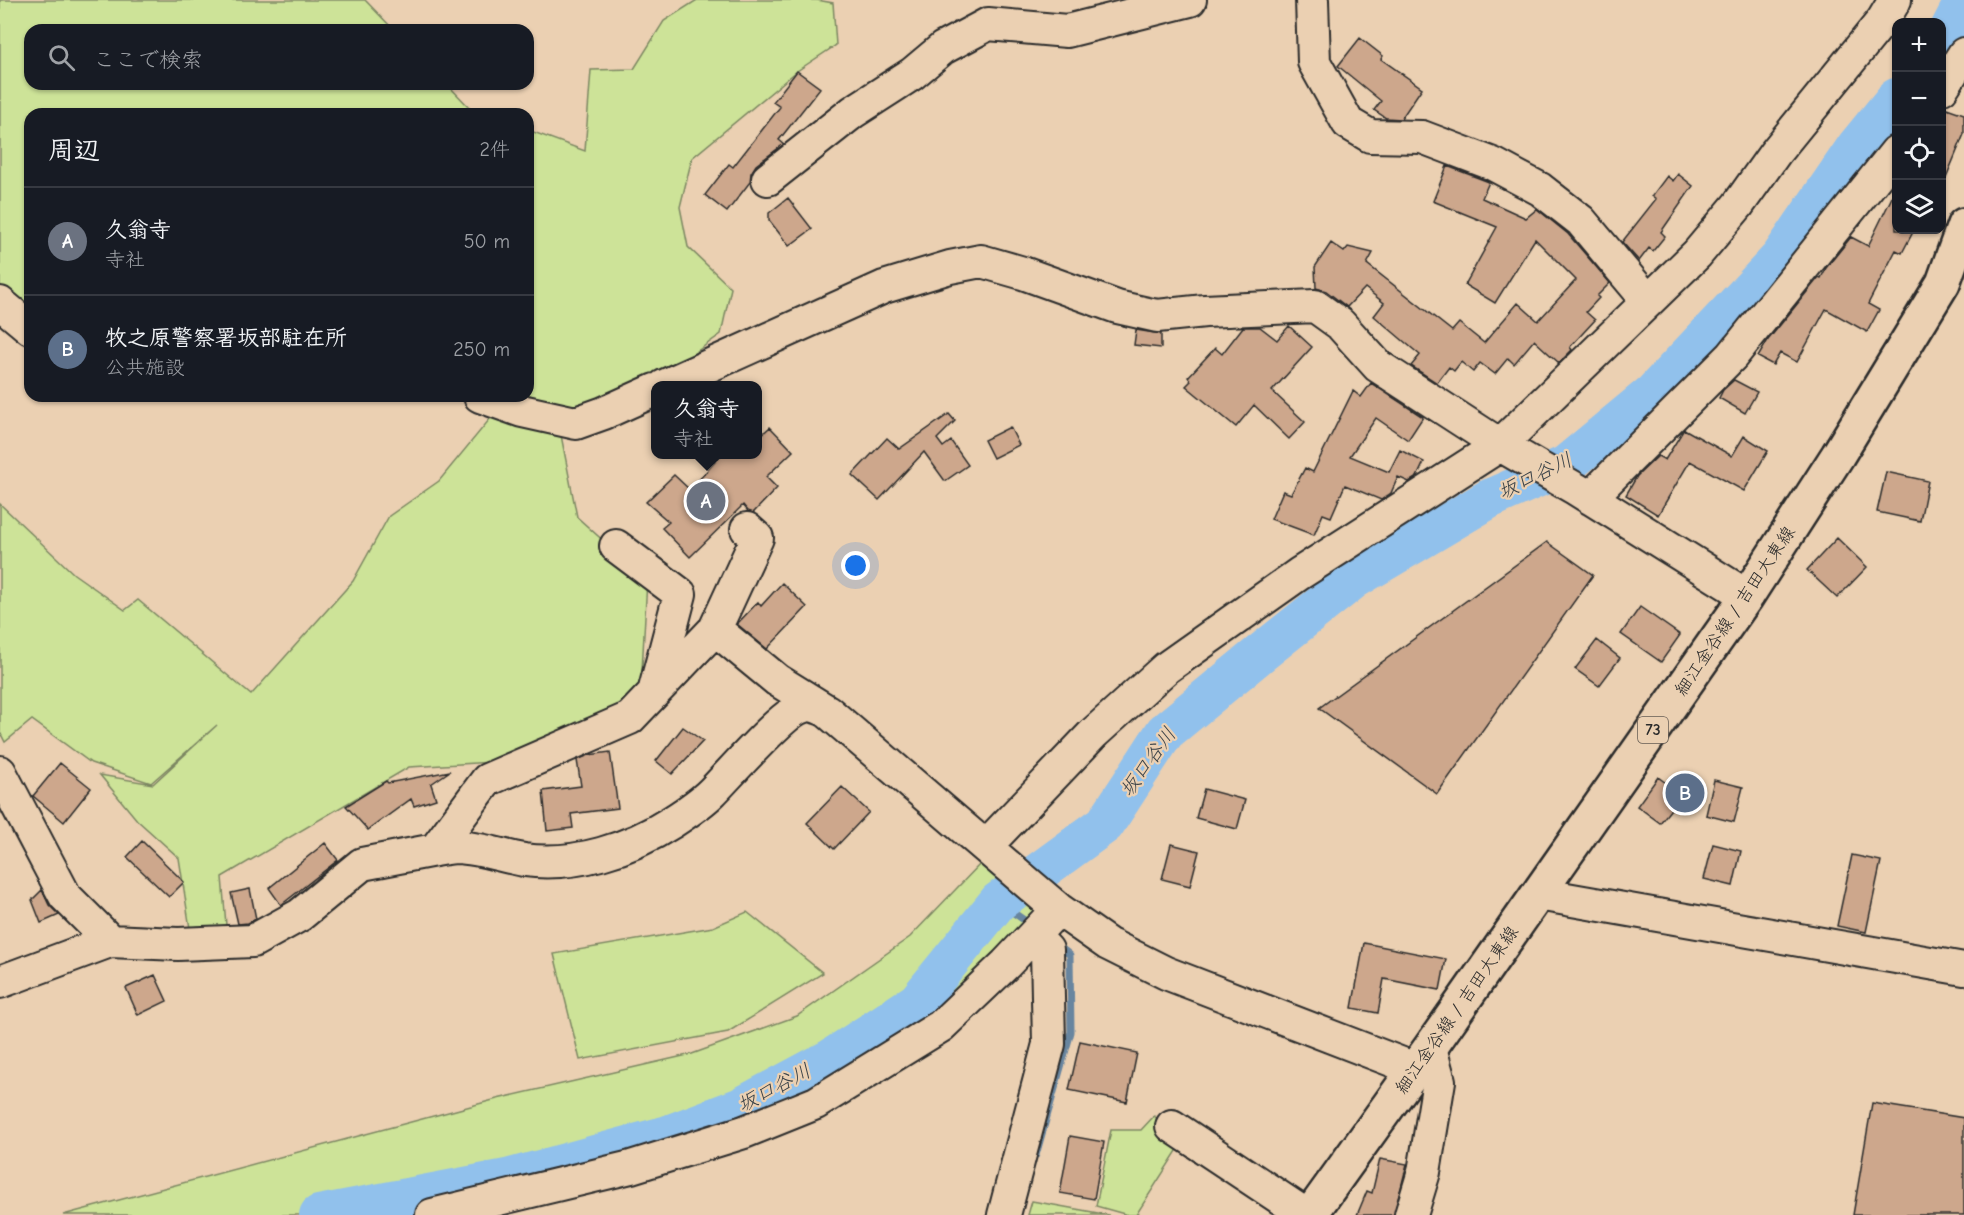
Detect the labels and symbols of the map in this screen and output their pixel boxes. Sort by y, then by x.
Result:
water label: 坂口谷川 [1494,448,1576,504]
pin: A [686,478,726,524]
street label: 細江金谷線 / 吉田大東線 [1670,522,1800,700]
your location [841,551,870,580]
road number: 73 [1638,717,1668,743]
water label: 坂口谷川 [1115,723,1181,801]
pin: B [1666,770,1704,816]
street label: 細江金谷線 / 吉田大東線 [1391,922,1523,1098]
water label: 坂口谷川 [733,1059,815,1117]

